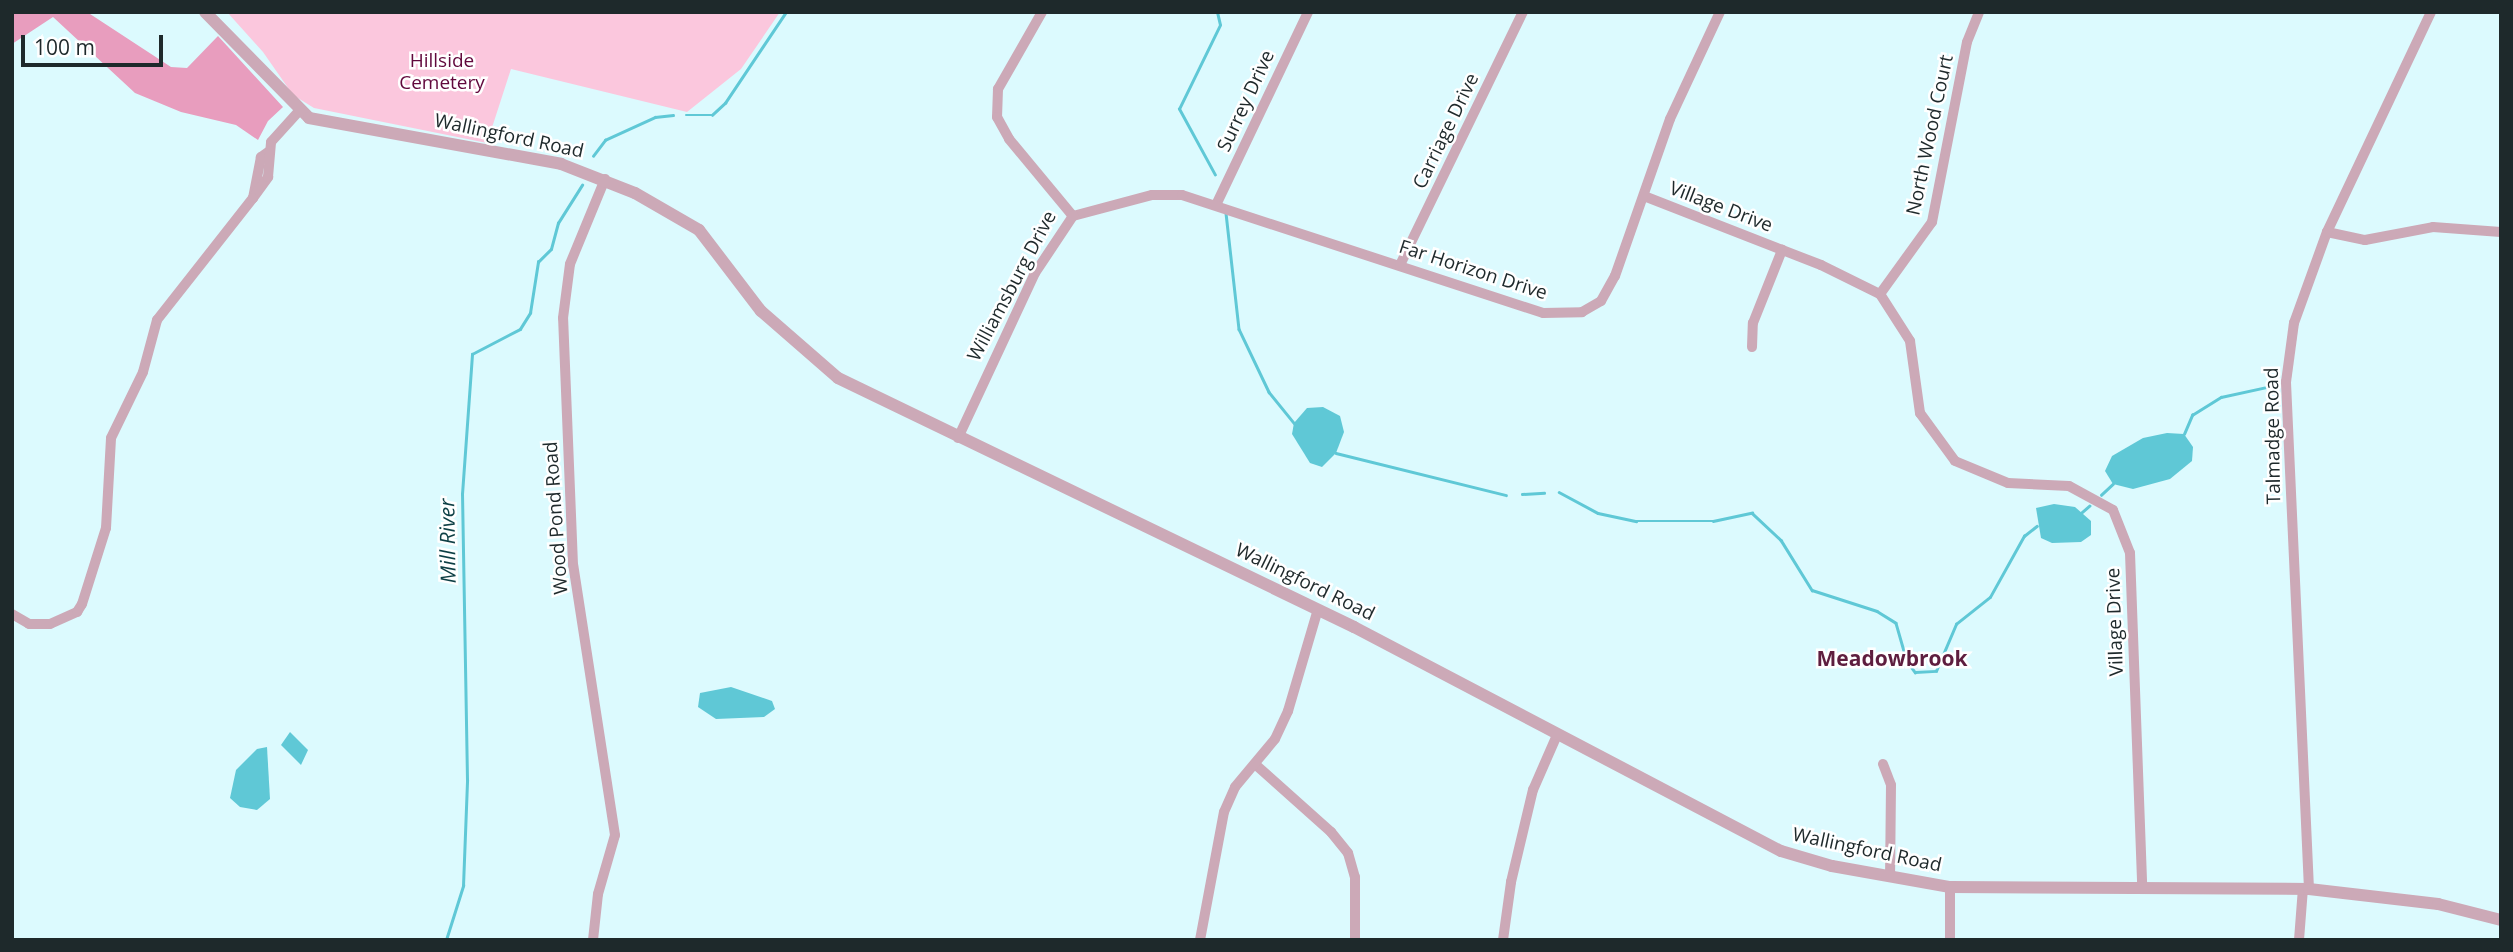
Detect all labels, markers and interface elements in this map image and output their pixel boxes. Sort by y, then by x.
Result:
scale bar [24,21,166,65]
text: 100 m [34,33,95,61]
street label: Surrey Drive [1213,47,1279,155]
park label: Hillside Cemetery [399,50,485,94]
street label: North Wood Court [1902,53,1958,217]
street label: Carriage Drive [1408,69,1484,193]
street label: Wallingford Road [432,109,586,163]
street label: Village Drive [1666,177,1776,237]
street label: Williamsburg Drive [963,207,1061,365]
street label: Far Horizon Drive [1396,235,1550,305]
street label: Talmadge Road [2260,367,2286,505]
street label: Wood Pond Road [539,441,573,595]
water label: Mill River [434,498,460,584]
street label: Wallingford Road [1232,538,1378,626]
street label: Village Drive [2102,567,2128,677]
district label: Meadowbrook [1816,645,1968,671]
street label: Wallingford Road [1790,823,1944,877]

